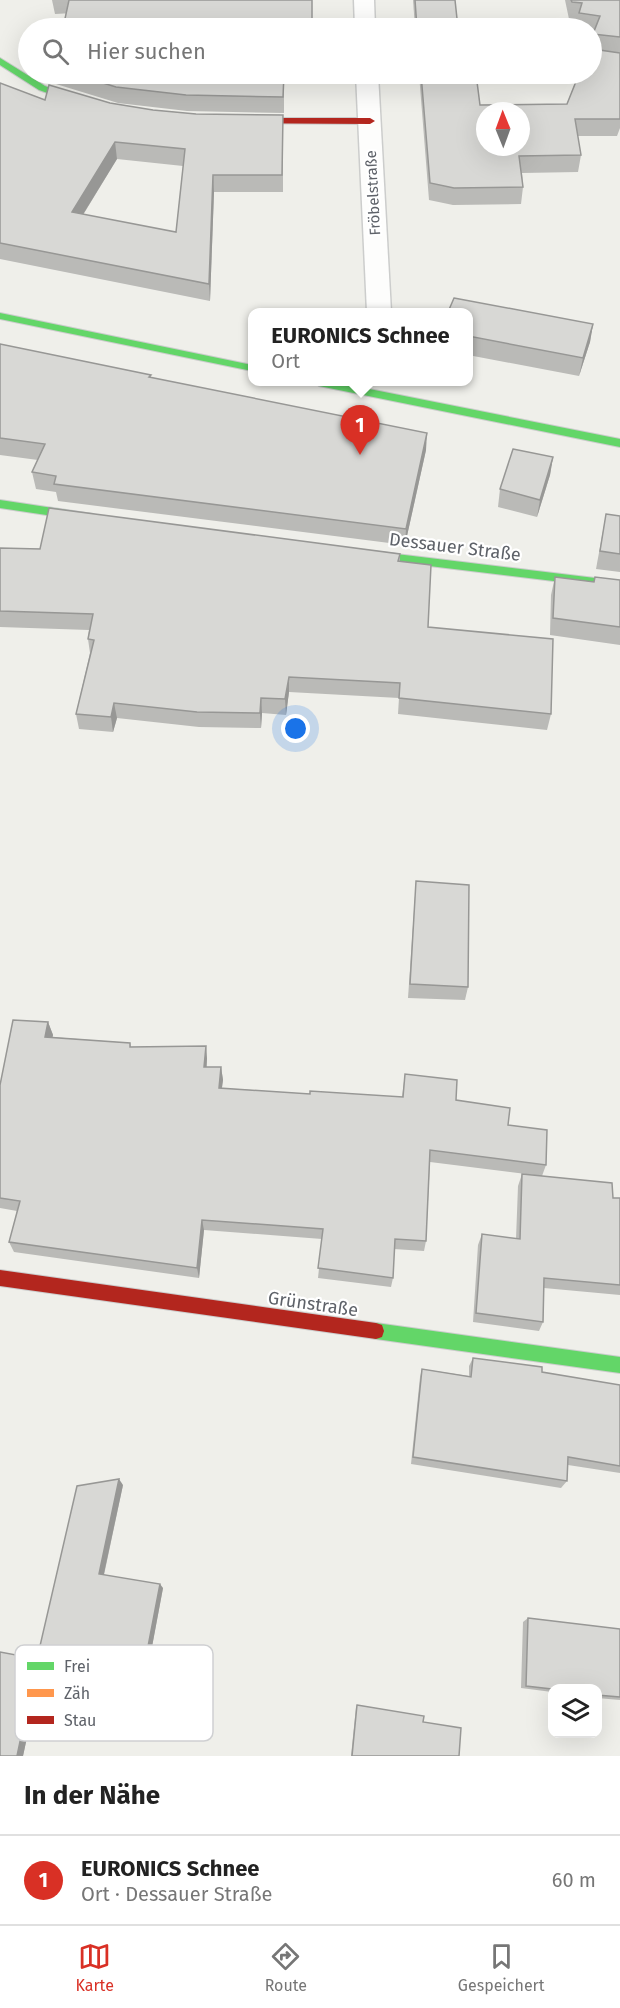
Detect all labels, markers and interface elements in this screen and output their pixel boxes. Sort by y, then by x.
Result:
search box [18,18,602,84]
icon: search [39,35,72,68]
text: Hier suchen [87,38,206,65]
north arrow [476,102,530,156]
street label: Fröbelstraße [362,150,384,236]
popup [248,308,473,386]
text: EURONICS Schnee [271,322,450,349]
text: Ort [271,349,300,373]
pin: 1 [340,406,380,455]
street label: Dessauer Straße [388,528,522,566]
your location [281,714,310,743]
street label: Grünstraße [266,1287,360,1321]
legend [15,1645,213,1741]
text: Frei [64,1657,90,1676]
text: Zäh [64,1684,90,1703]
map controls [548,1684,602,1738]
button: layers [548,1684,602,1738]
text: Stau [64,1711,96,1730]
text: In der Nähe [24,1780,160,1811]
text: EURONICS Schnee [81,1855,259,1882]
text: 1 [39,1868,48,1892]
text: 60 m [552,1868,596,1892]
text: Ort · Dessauer Straße [81,1882,272,1906]
tab: Karte [75,1940,114,1995]
tab: Route [265,1940,307,1995]
tab: Gespeichert [458,1940,545,1995]

